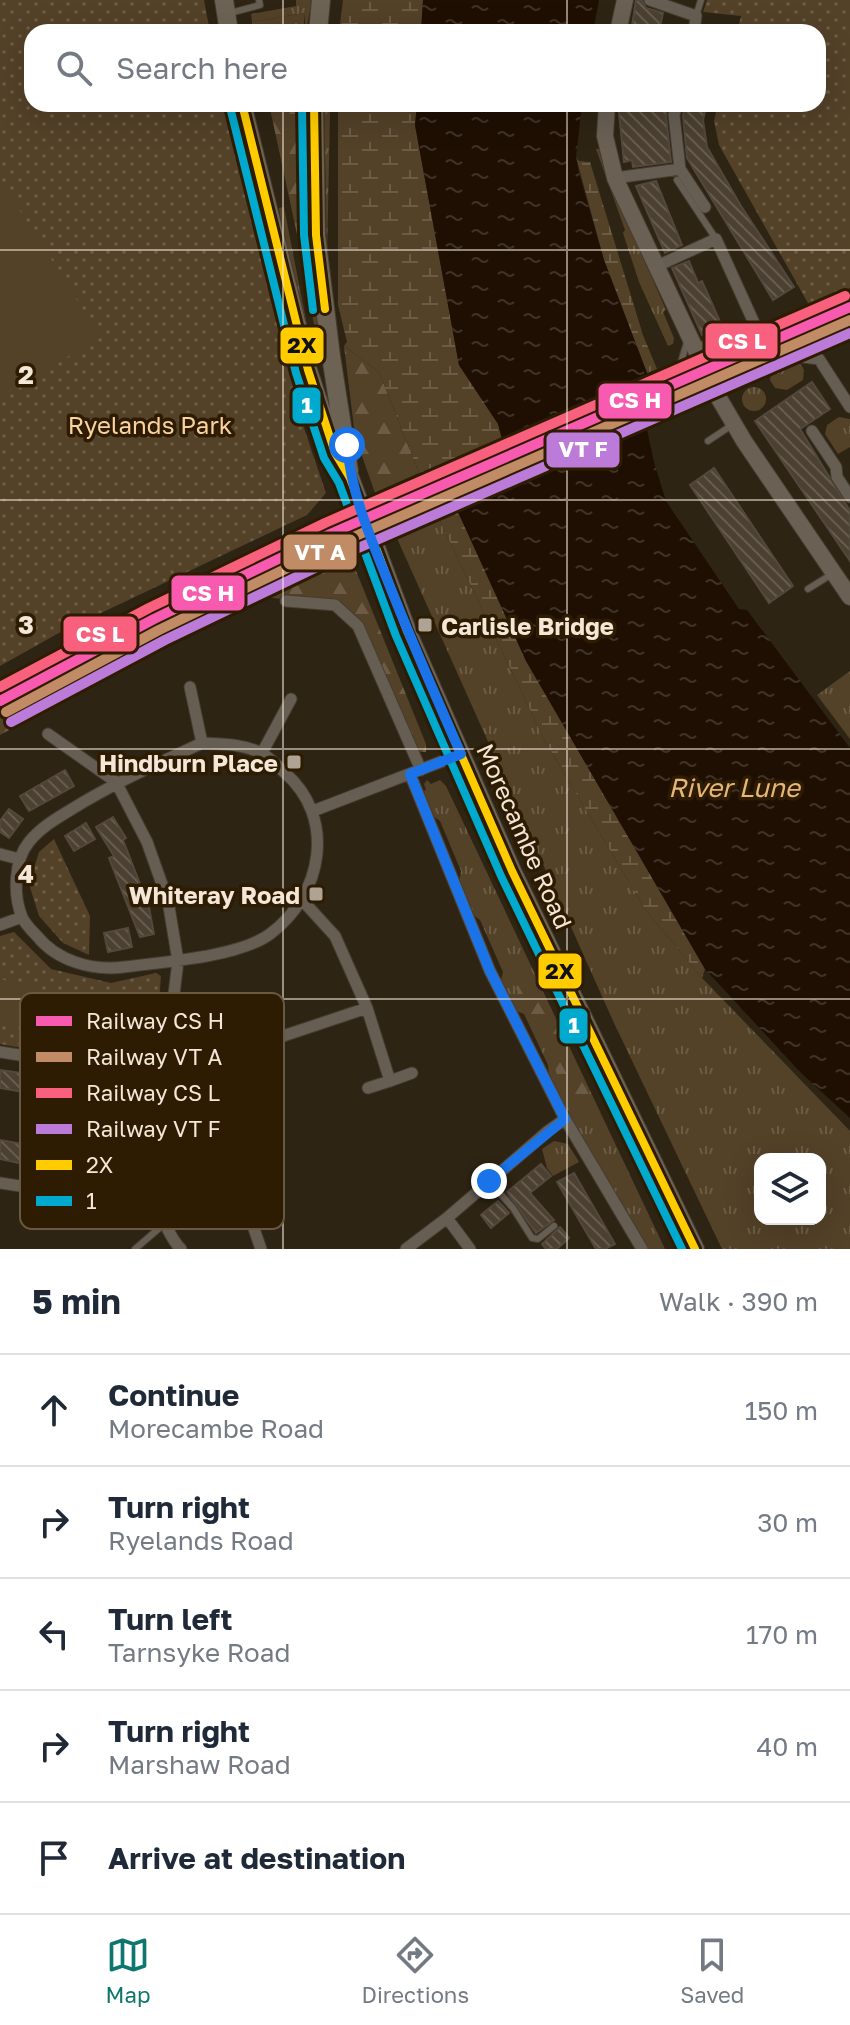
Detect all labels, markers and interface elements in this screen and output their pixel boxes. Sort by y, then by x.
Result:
search box [24,24,826,112]
icon: search [52,46,96,90]
text: Search here [116,50,288,86]
line badge: CS L [704,322,779,360]
line badge: 2X [279,326,325,365]
text: CS L [718,327,767,354]
text: 2X [287,331,317,358]
text: 2 [18,359,34,390]
line badge: CS H [597,382,673,420]
line badge: 1 [291,386,322,425]
text: CS H [609,386,661,413]
text: 1 [301,391,313,418]
park label: Ryelands Park [68,410,232,439]
route start [329,427,365,463]
line badge: VT F [545,431,621,469]
text: VT F [559,435,607,462]
line badge: VT A [282,533,358,571]
text: VT A [294,538,346,565]
line badge: CS H [170,574,246,612]
text: CS H [182,579,234,606]
text: 3 [18,609,34,640]
place label: Carlisle Bridge [441,611,614,640]
line badge: CS L [62,615,138,653]
marker: Carlisle Bridge [416,616,434,634]
text: CS L [76,620,125,647]
street label: Morecambe Road [471,739,579,933]
place label: Hindburn Place [99,748,278,777]
marker: Hindburn Place [285,753,303,771]
water label: River Lune [668,772,802,803]
text: 4 [18,858,34,889]
place label: Whiteray Road [129,880,300,909]
marker: Whiteray Road [307,885,325,903]
line badge: 2X [537,952,583,990]
text: 2X [545,957,575,984]
legend [20,993,284,1229]
text: Railway CS H [86,1007,224,1034]
line badge: 1 [558,1007,589,1045]
text: 1 [568,1011,580,1038]
text: Railway VT A [86,1043,223,1070]
text: Railway CS L [86,1079,221,1106]
text: Railway VT F [86,1115,221,1142]
text: 2X [86,1151,113,1178]
map controls [754,1153,826,1225]
button: layers [754,1153,826,1225]
route end [471,1163,507,1199]
text: 1 [86,1187,97,1214]
text: 5 min [32,1281,121,1321]
text: Walk · 390 m [659,1286,818,1317]
text: Continue [108,1377,239,1413]
icon: ahead [32,1388,76,1432]
text: 150 m [745,1395,818,1426]
text: Morecambe Road [108,1413,324,1444]
text: Turn right [108,1489,250,1525]
icon: right [32,1500,76,1544]
text: 30 m [757,1507,818,1538]
text: Ryelands Road [108,1525,294,1556]
text: Turn left [108,1601,233,1637]
icon: left [32,1612,76,1656]
text: 170 m [746,1619,818,1650]
text: Tarnsyke Road [108,1637,290,1668]
text: Turn right [108,1713,250,1749]
icon: right [32,1724,76,1768]
text: 40 m [757,1731,818,1762]
text: Marshaw Road [108,1749,291,1780]
icon: arrive [32,1836,76,1880]
text: Arrive at destination [108,1840,405,1876]
tab: Map [106,1933,150,2008]
tab: Directions [362,1933,469,2008]
tab: Saved [680,1933,744,2008]

